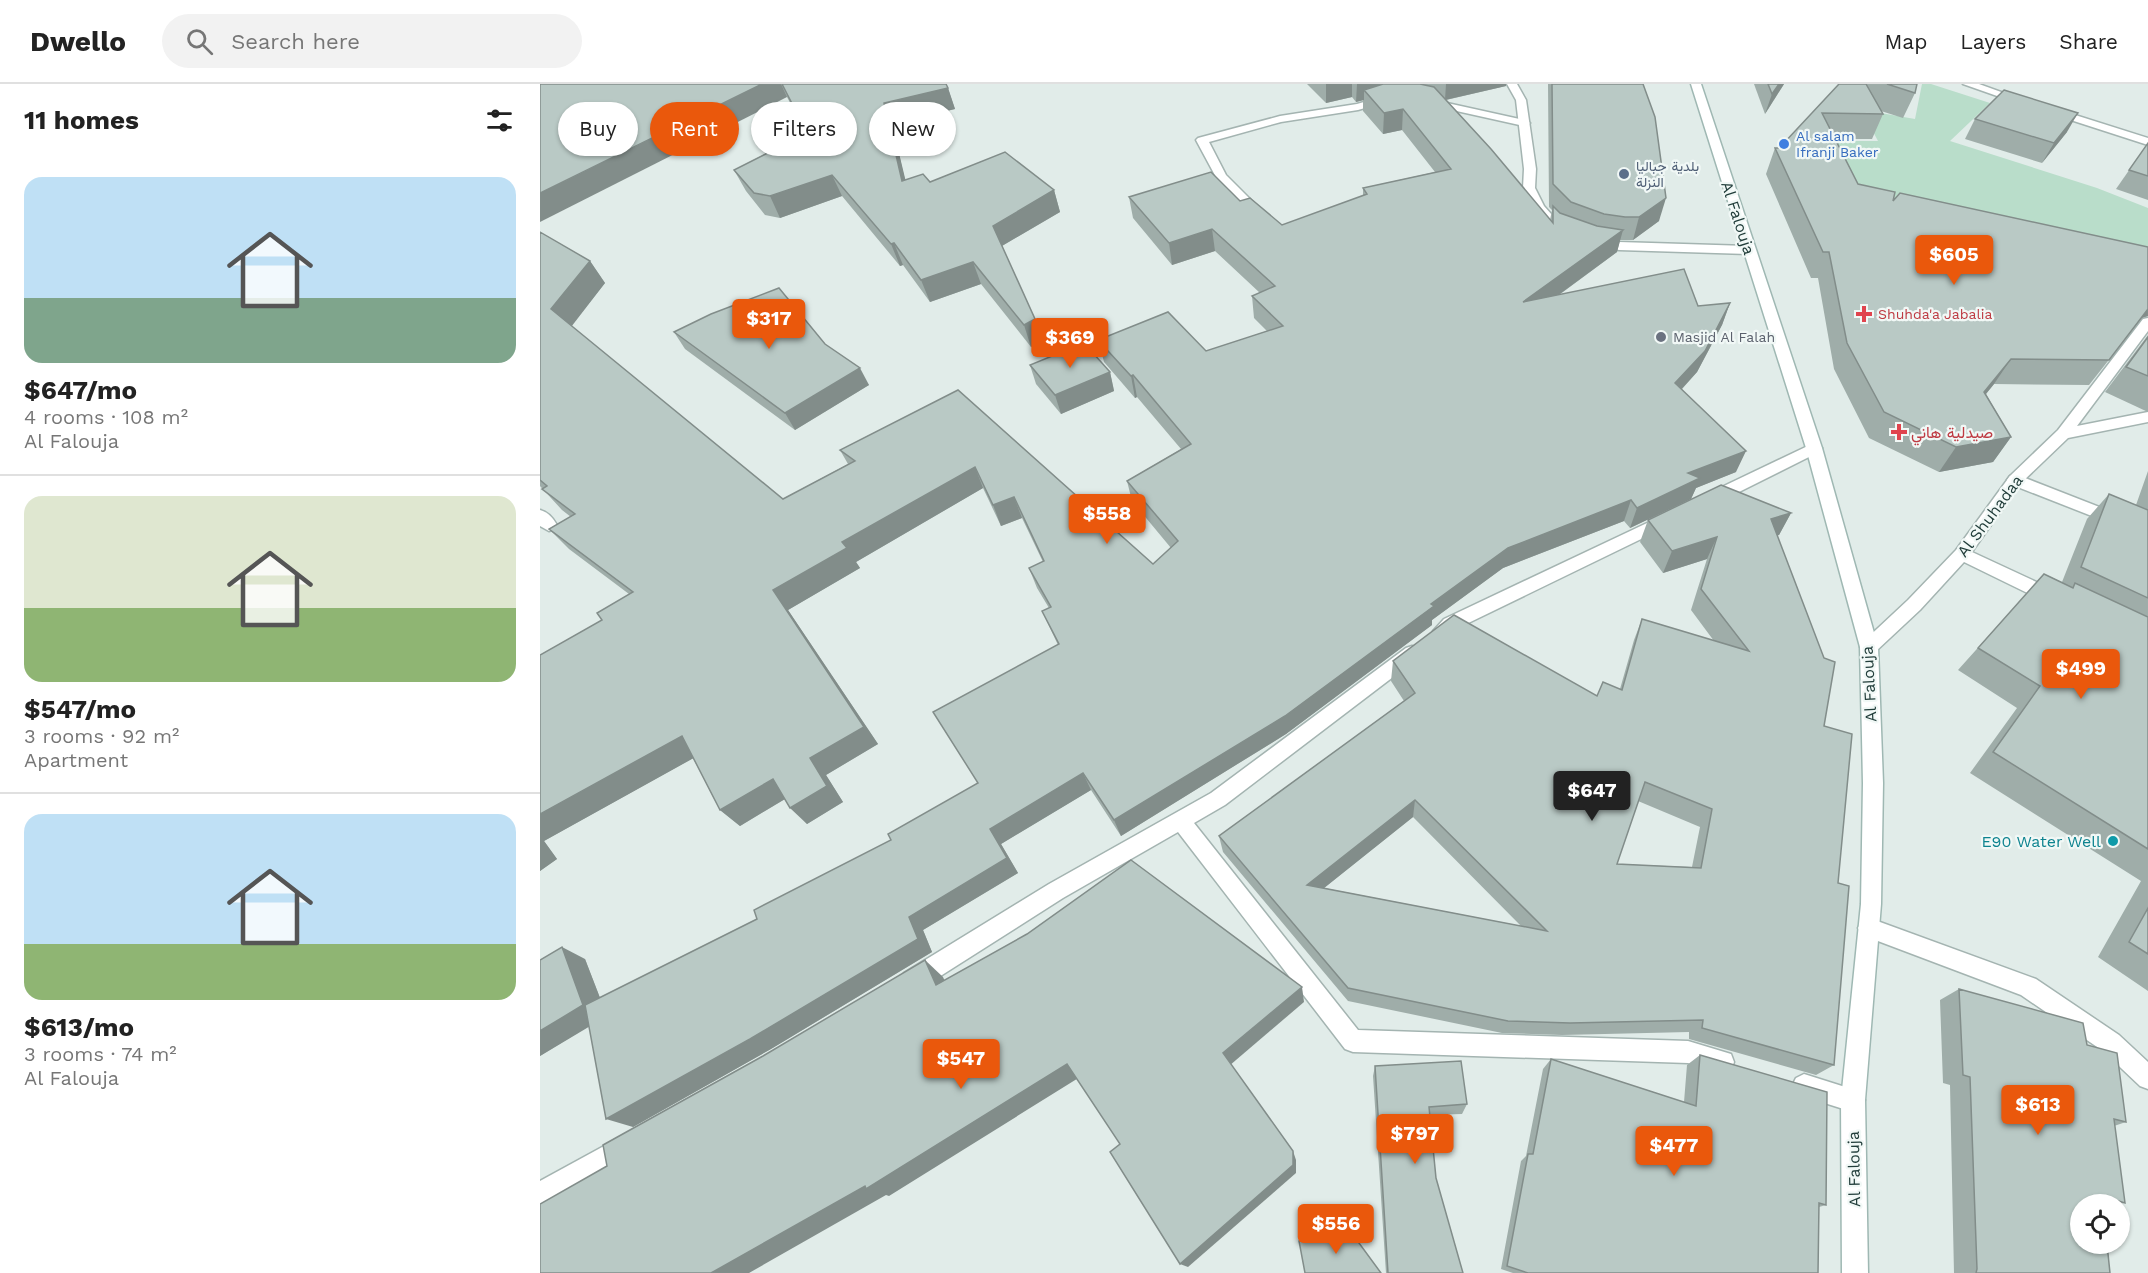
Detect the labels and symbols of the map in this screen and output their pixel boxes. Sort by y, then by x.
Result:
place label: Al salam Ifranji Baker [1796,128,1879,160]
marker: Al salam Ifranji Baker [1777,137,1791,151]
place label: بلدية جباليا النزلة [1636,158,1699,191]
marker: بلدية جباليا النزلة [1617,167,1631,181]
street label: Al Falouja [1717,179,1759,257]
pin: $605 [1918,235,1990,286]
pin: $317 [733,299,805,350]
marker: Shuhda'a Jabalia [1855,305,1873,323]
place label: Shuhda'a Jabalia [1878,306,1992,322]
pin: $369 [1034,318,1106,369]
place label: Masjid Al Falah [1673,329,1775,345]
marker: Masjid Al Falah [1654,330,1668,344]
place label: صيدلية هاني [1911,423,1993,446]
marker: صيدلية هاني [1892,425,1906,439]
street label: Al Shuhadaa [1953,471,2027,561]
pin: $558 [1071,494,1143,545]
street label: Al Falouja [1858,646,1880,722]
pin: $499 [2045,649,2117,700]
pin: $647 [1556,771,1628,822]
place label: E90 Water Well [1981,832,2101,851]
marker: E90 Water Well [2106,834,2120,848]
pin: $547 [925,1039,997,1090]
pin: $613 [2002,1085,2074,1136]
pin: $797 [1379,1114,1451,1165]
pin: $477 [1638,1126,1710,1177]
street label: Al Falouja [1844,1131,1864,1207]
pin: $556 [1300,1204,1372,1255]

